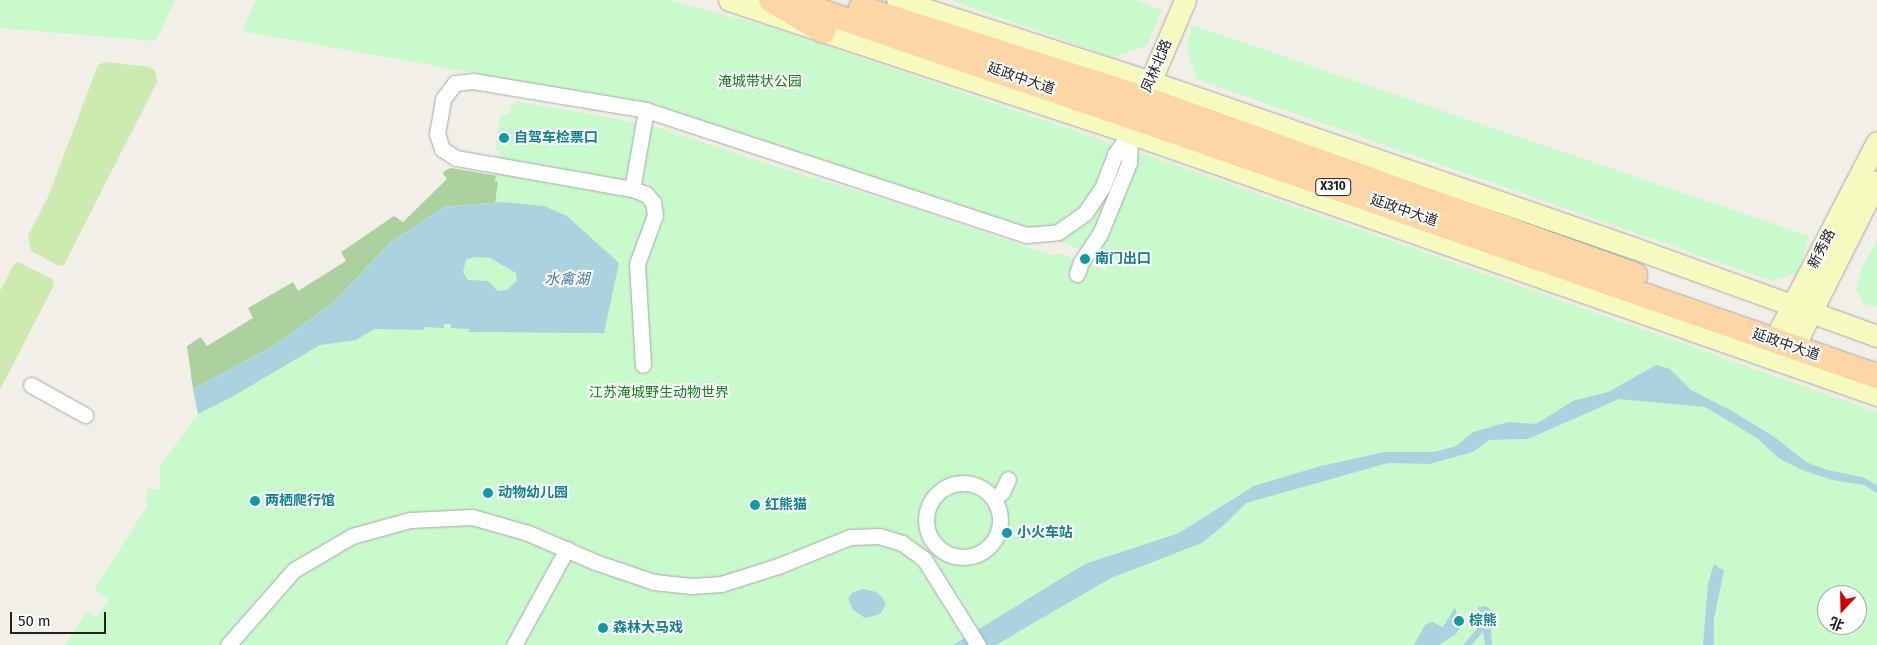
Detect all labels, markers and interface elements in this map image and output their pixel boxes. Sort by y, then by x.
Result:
street label: 凤林北路 [1138,37,1176,95]
street label: 延政中大道 [985,60,1057,98]
park label: 淹城带状公园 [718,74,802,90]
place label: 自驾车检票口 [514,130,598,146]
marker: 自驾车检票口 [498,132,510,144]
road number: X310 [1314,178,1352,196]
street label: 延政中大道 [1368,192,1440,230]
street label: 新秀路 [1805,226,1839,272]
place label: 南门出口 [1095,251,1151,267]
marker: 南门出口 [1079,253,1091,265]
water label: 水禽湖 [545,271,589,289]
street label: 延政中大道 [1750,326,1822,364]
park label: 江苏淹城野生动物世界 [589,385,729,401]
place label: 动物幼儿园 [498,485,568,501]
marker: 动物幼儿园 [482,487,494,499]
place label: 两栖爬行馆 [265,493,335,509]
marker: 两栖爬行馆 [249,495,261,507]
place label: 红熊猫 [765,497,807,513]
marker: 红熊猫 [749,499,761,511]
place label: 小火车站 [1017,525,1073,541]
marker: 小火车站 [1001,527,1013,539]
north arrow [1817,585,1867,635]
scale bar [12,602,109,634]
text: 50 m [18,612,51,630]
place label: 棕熊 [1469,613,1497,629]
text: 北 [1827,613,1846,634]
marker: 棕熊 [1453,615,1465,627]
place label: 森林大马戏 [613,620,683,636]
marker: 森林大马戏 [597,622,609,634]

